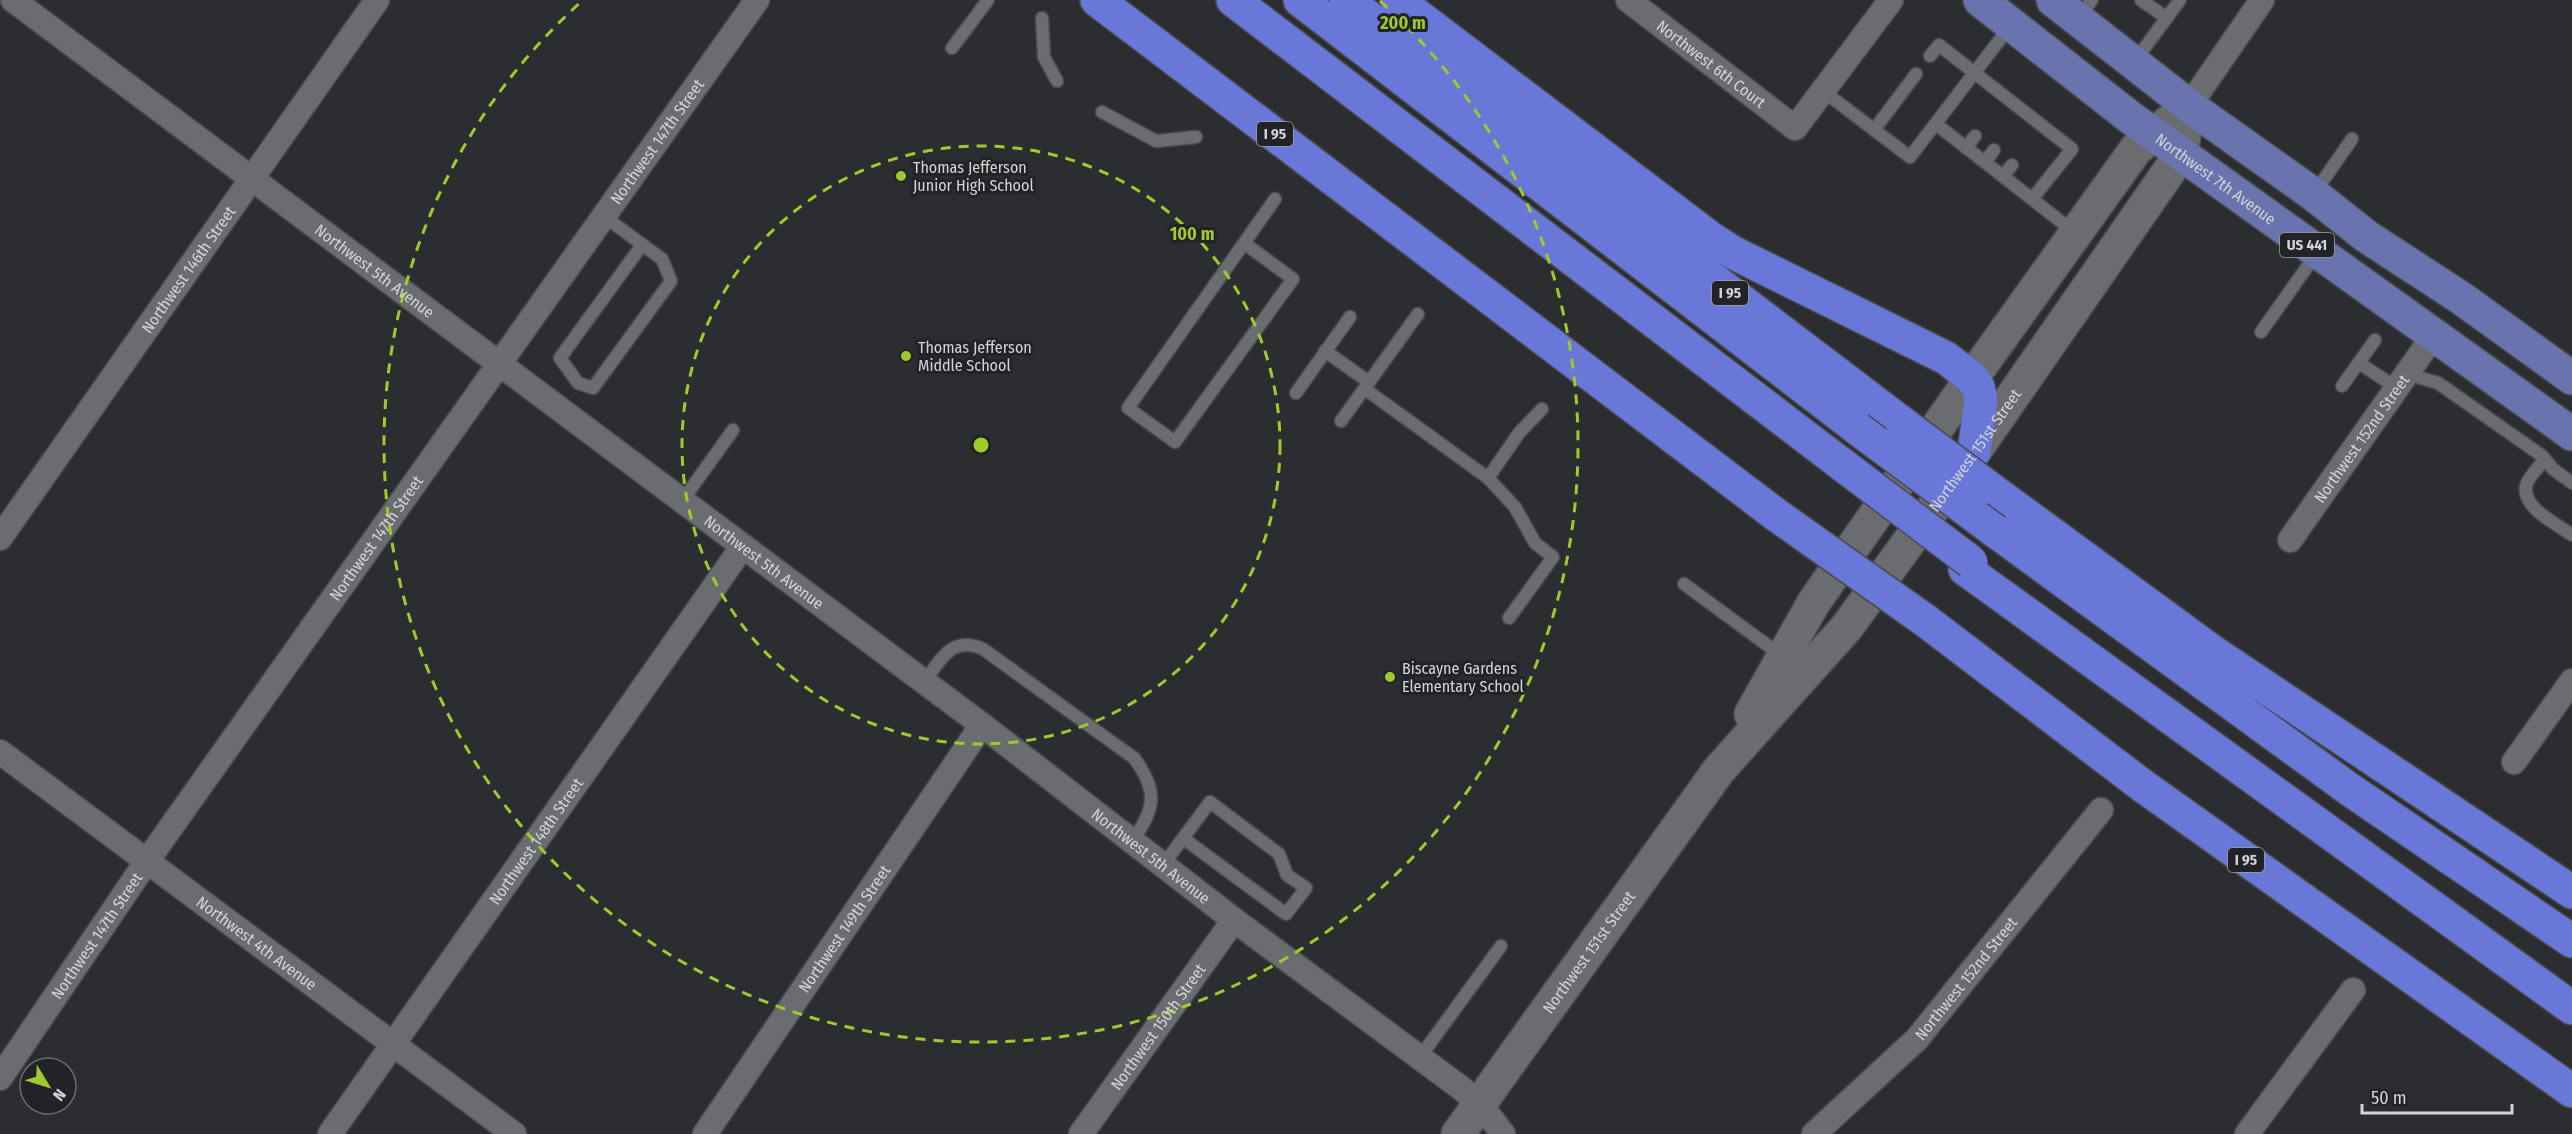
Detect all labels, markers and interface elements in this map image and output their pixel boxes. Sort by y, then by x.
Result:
text: 200 m [1379,12,1426,34]
street label: Northwest 6th Court [1653,16,1770,113]
street label: Northwest 147th Street [607,75,708,208]
road number: I 95 [1257,122,1293,146]
street label: Northwest 7th Avenue [2152,130,2280,229]
place label: Thomas Jefferson Junior High School [913,158,1034,195]
marker: Thomas Jefferson Junior High School [894,169,908,183]
street label: Northwest 146th Street [138,202,240,337]
street label: Northwest 5th Avenue [311,220,438,322]
text: 100 m [1170,223,1214,245]
road number: US 441 [2280,233,2334,257]
road number: I 95 [1712,281,1748,305]
place label: Thomas Jefferson Middle School [918,338,1032,375]
marker: Thomas Jefferson Middle School [899,349,913,363]
street label: Northwest 152nd Street [2310,370,2414,507]
street label: Northwest 151st Street [1925,385,2025,515]
centre of rings [971,435,991,455]
street label: Northwest 147th Street [326,471,427,604]
street label: Northwest 5th Avenue [700,511,827,613]
place label: Biscayne Gardens Elementary School [1402,659,1524,696]
marker: Biscayne Gardens Elementary School [1383,670,1397,684]
street label: Northwest 148th Street [485,774,588,908]
street label: Northwest 5th Avenue [1088,805,1214,908]
road number: I 95 [2228,848,2264,872]
street label: Northwest 149th Street [795,861,895,996]
street label: Northwest 147th Street [47,868,147,1003]
street label: Northwest 151st Street [1539,887,1640,1017]
street label: Northwest 4th Avenue [193,892,320,994]
street label: Northwest 152nd Street [1911,913,2022,1044]
street label: Northwest 150th Street [1107,960,1210,1094]
north arrow [18,1056,78,1116]
scale bar [2362,1077,2512,1115]
text: N [49,1085,70,1105]
text: 50 m [2371,1087,2407,1109]

